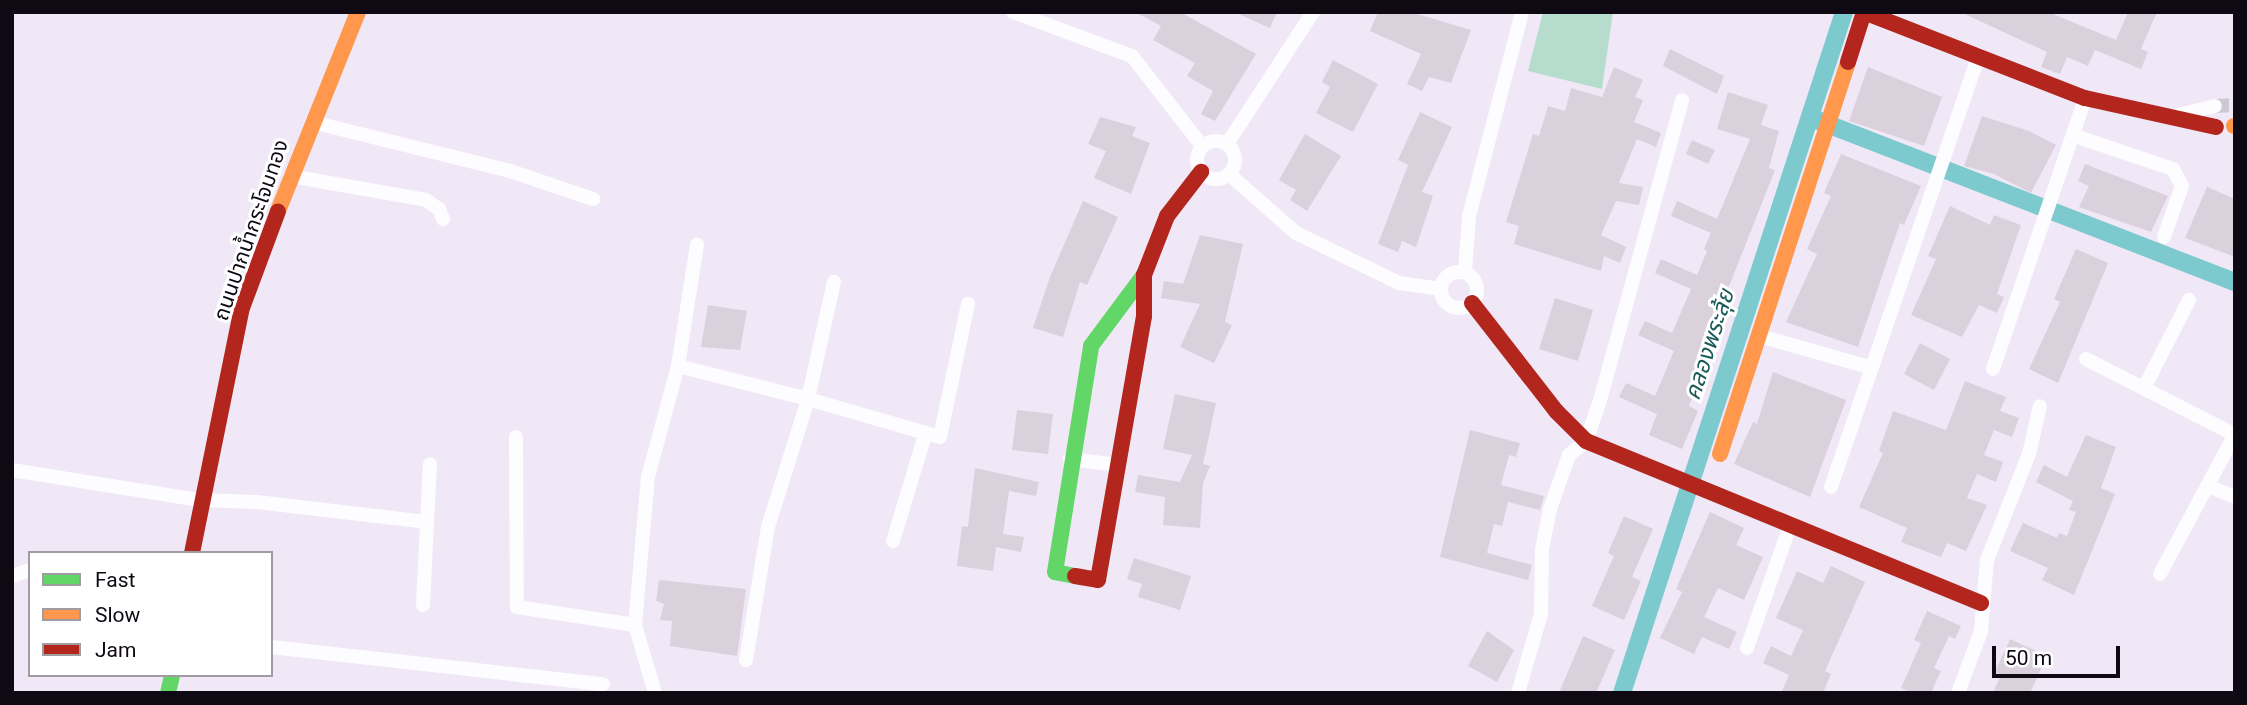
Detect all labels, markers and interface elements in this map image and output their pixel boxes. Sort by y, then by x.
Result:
street label: ถนนปากน้ำกระโจมทอง [208,136,294,324]
water label: คลองพระลุ้ย [1679,286,1741,404]
legend [28,551,273,677]
text: Fast [95,568,135,592]
text: Slow [95,603,140,627]
scale bar [1995,632,2123,676]
text: Jam [95,638,136,662]
text: 50 m [2005,646,2052,670]

